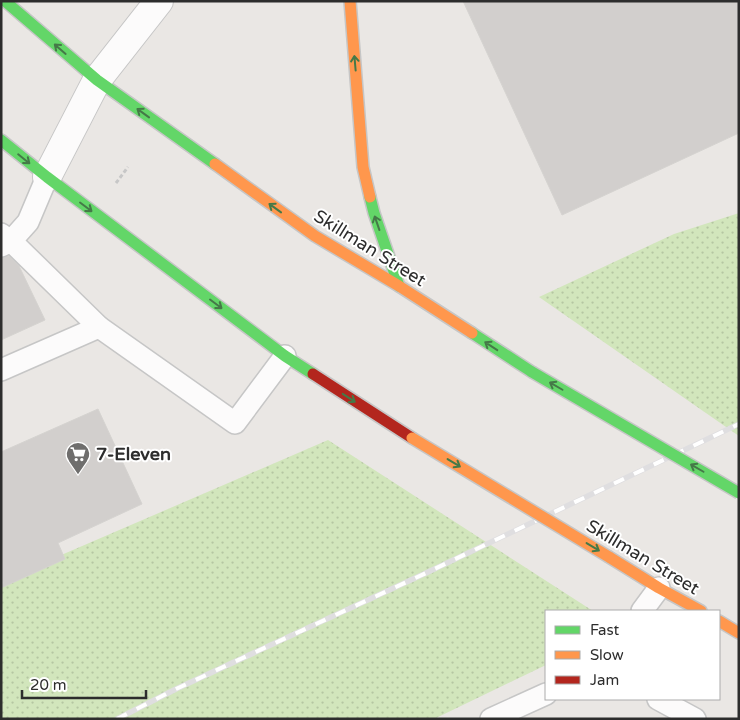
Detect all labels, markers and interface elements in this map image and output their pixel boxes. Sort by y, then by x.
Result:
one-way arrow [54,43,67,55]
one-way arrow [350,55,359,71]
one-way arrow [137,108,150,119]
one-way arrow [18,153,31,164]
one-way arrow [79,201,92,212]
one-way arrow [268,203,282,213]
street label: Skillman Street [310,205,430,291]
one-way arrow [372,215,382,231]
one-way arrow [209,299,222,310]
one-way arrow [485,340,499,350]
one-way arrow [550,381,564,391]
one-way arrow [342,393,356,403]
supermarket icon: 7-Eleven [65,441,91,475]
place label: 7-Eleven [96,443,171,465]
one-way arrow [446,459,460,469]
one-way arrow [690,463,704,473]
street label: Skillman Street [583,515,704,599]
one-way arrow [586,543,600,553]
legend [545,610,720,700]
text: Fast [590,621,620,639]
text: Slow [590,646,624,664]
scale bar [22,668,146,700]
text: Jam [590,671,619,689]
text: 20 m [30,676,67,694]

